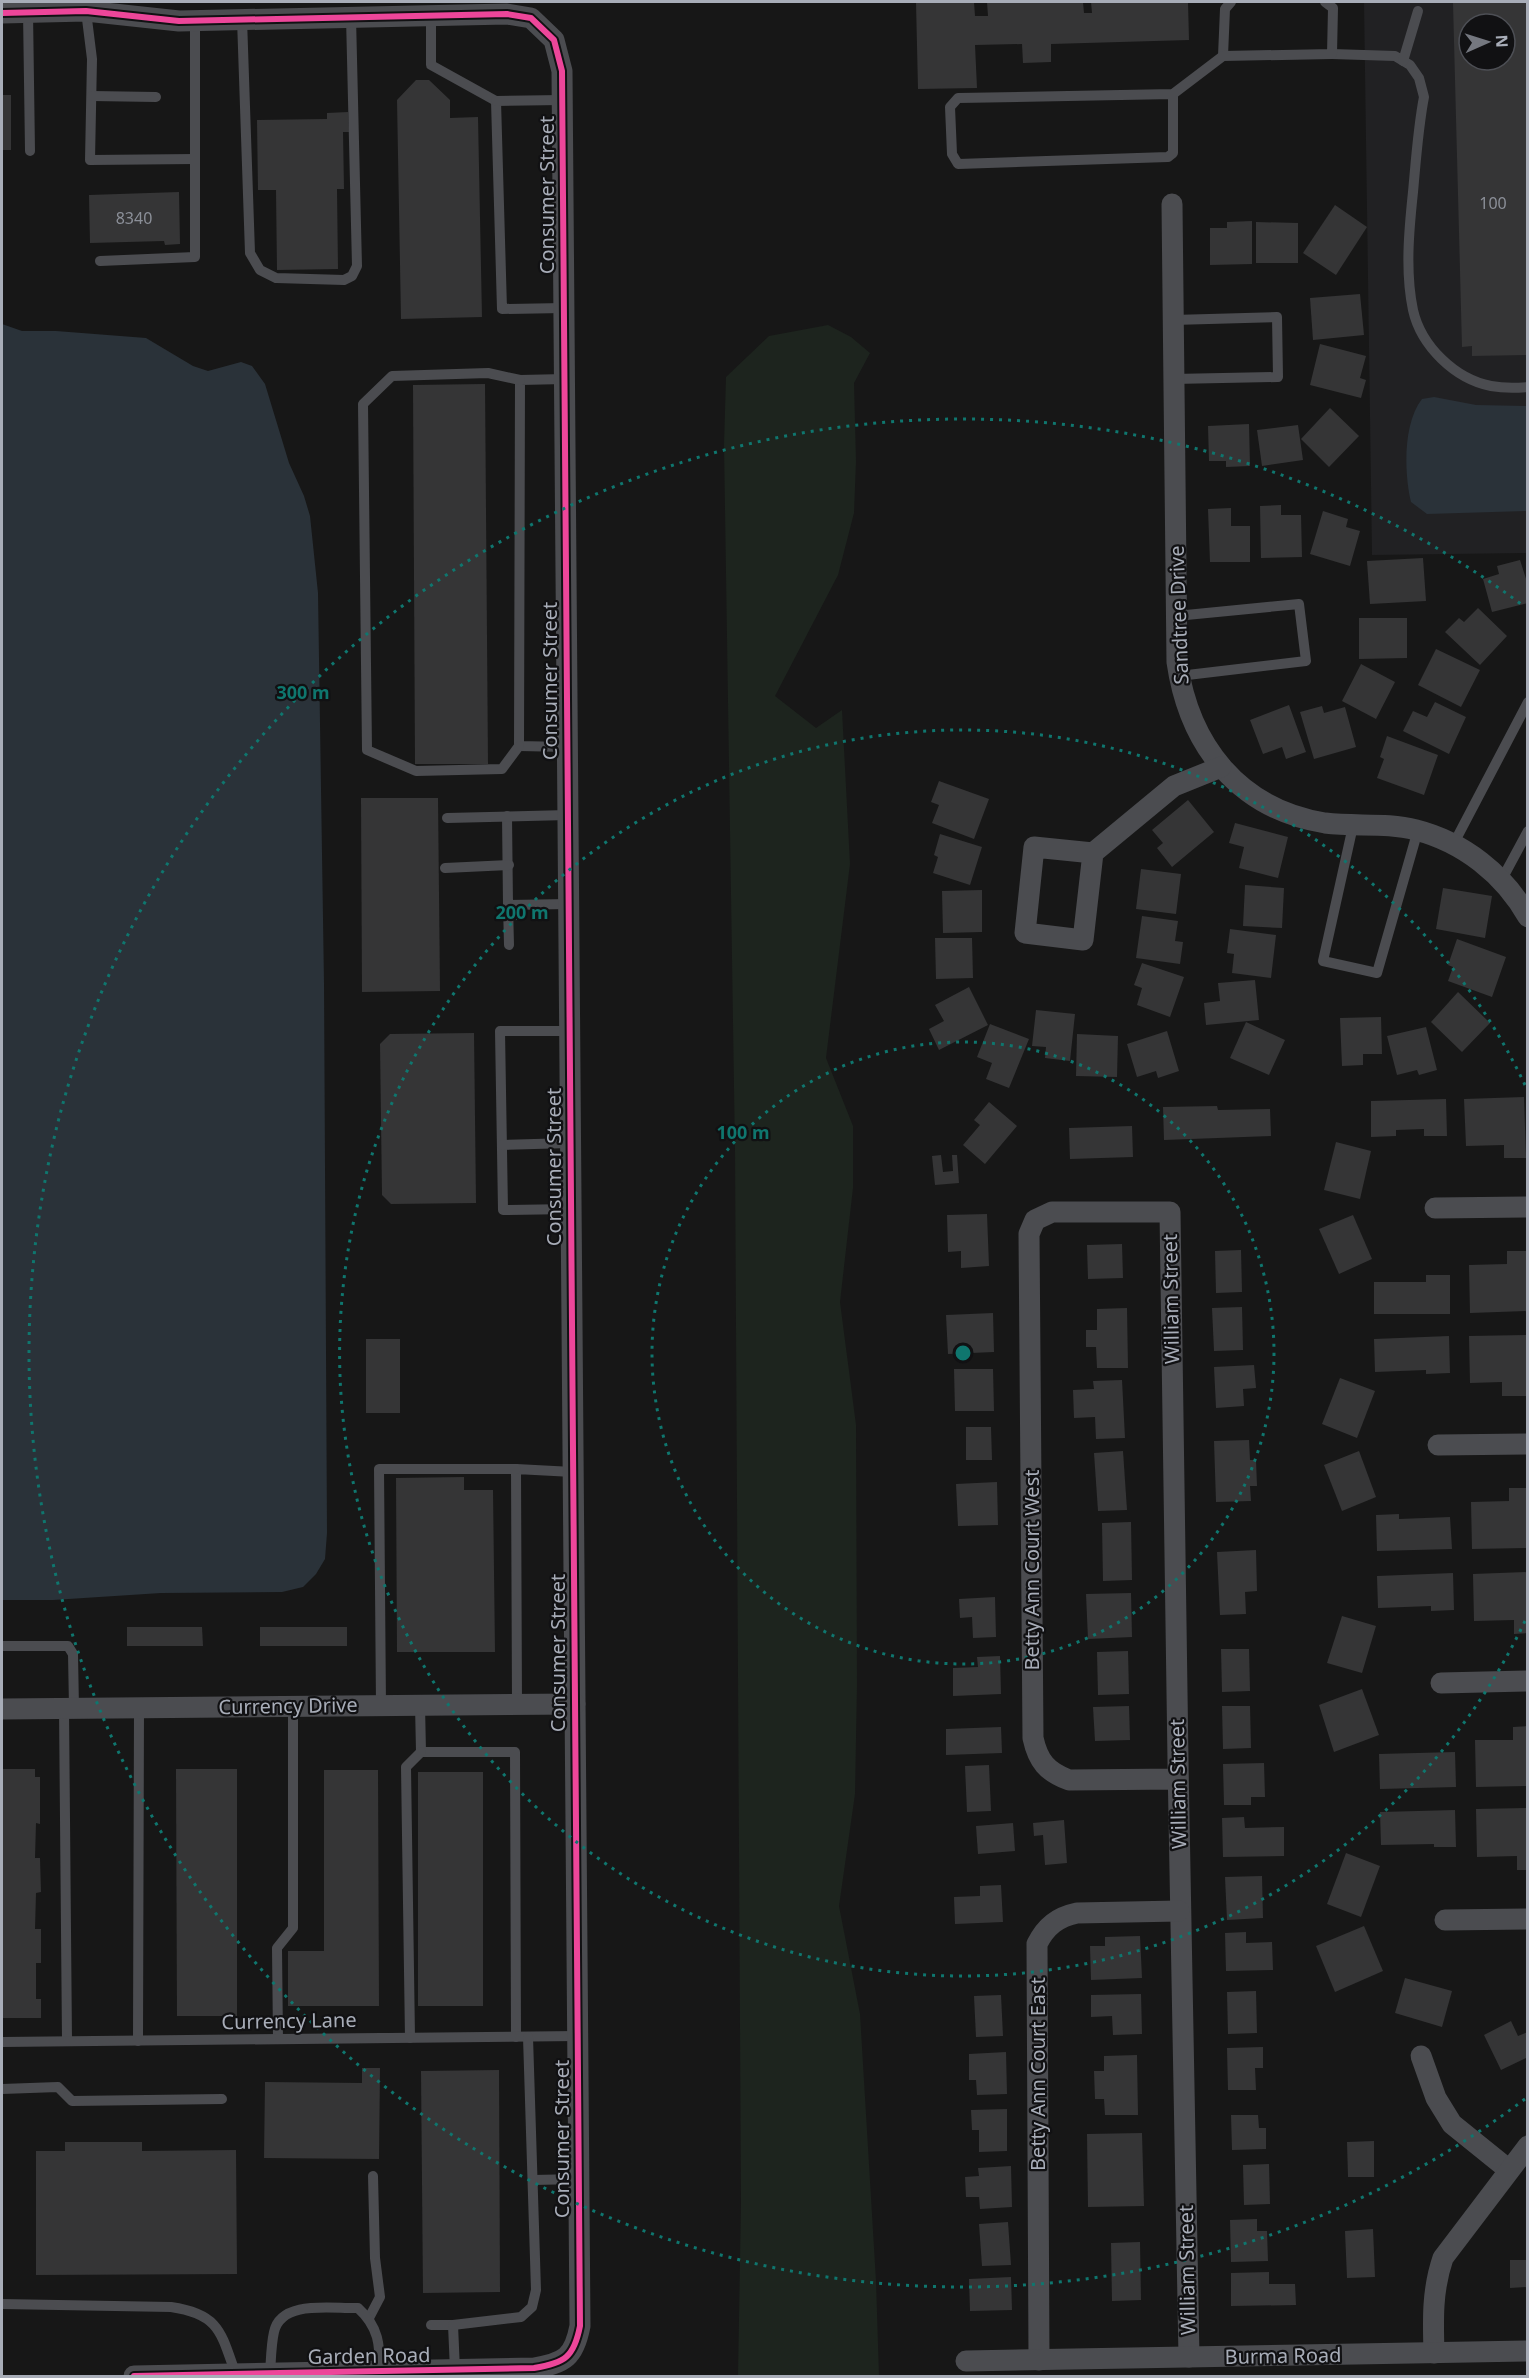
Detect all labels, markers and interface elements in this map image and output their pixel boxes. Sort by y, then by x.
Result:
north arrow [1457,12,1517,72]
text: N [1491,34,1513,48]
street label: Consumer Street [533,116,560,274]
house number: 100 [1479,192,1507,214]
house number: 8340 [116,207,152,229]
street label: Sandtree Drive [1163,545,1194,685]
street label: Consumer Street [536,602,563,760]
text: 300 m [276,680,330,704]
text: 200 m [495,900,549,924]
street label: Consumer Street [540,1088,567,1246]
text: 100 m [716,1120,770,1144]
street label: William Street [1156,1234,1185,1364]
centre of rings [953,1343,973,1363]
street label: Betty Ann Court West [1018,1470,1045,1670]
street label: Consumer Street [544,1574,571,1732]
street label: Currency Drive [218,1691,358,1720]
street label: William Street [1163,1719,1192,1849]
street label: Betty Ann Court East [1024,1977,1051,2171]
street label: Currency Lane [221,2006,357,2035]
street label: Consumer Street [548,2060,575,2218]
street label: William Street [1172,2205,1201,2335]
street label: Garden Road [307,2341,431,2370]
street label: Burma Road [1224,2341,1342,2370]

